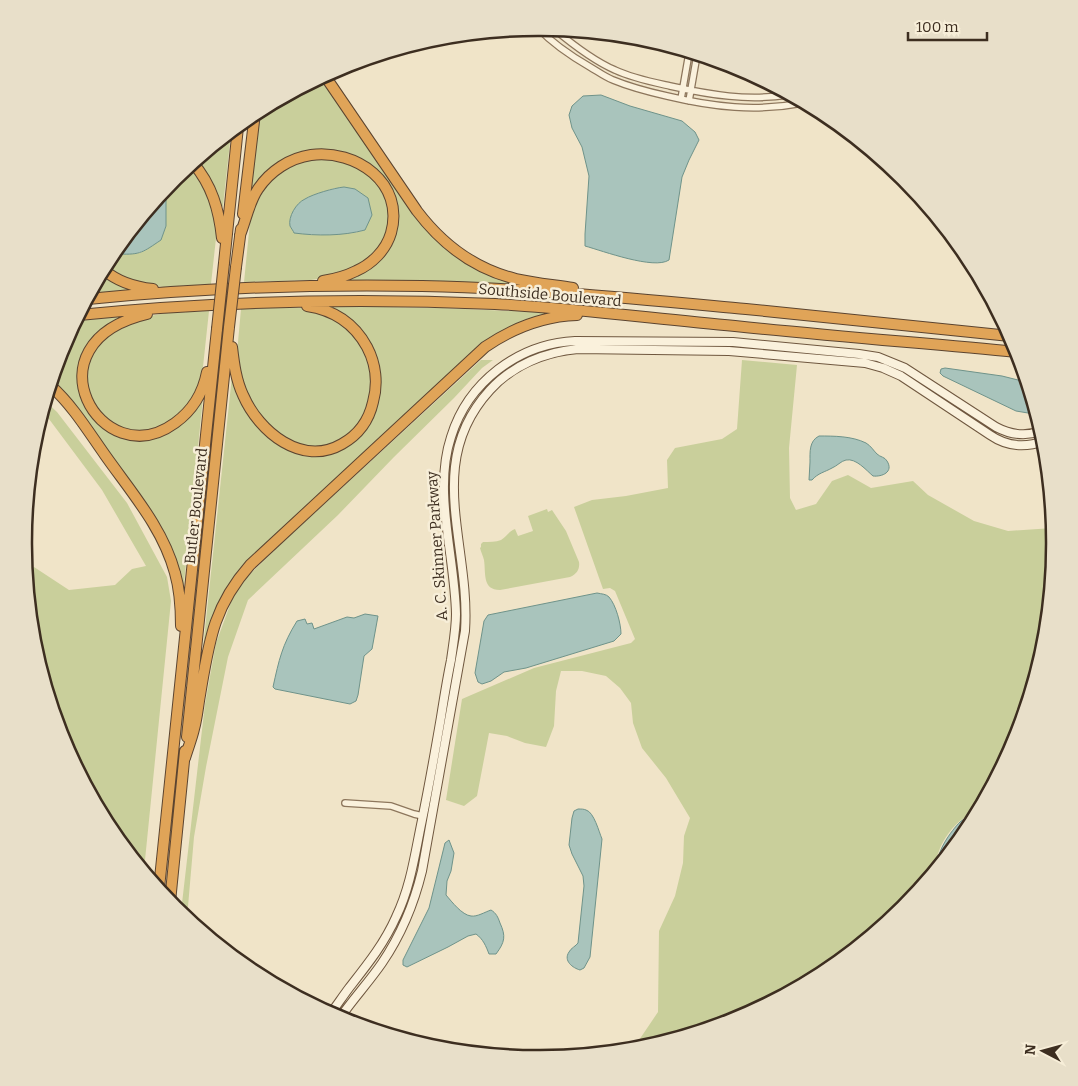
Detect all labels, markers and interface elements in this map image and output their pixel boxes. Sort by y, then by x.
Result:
scale bar [908,10,987,42]
text: 100 m [916,18,959,36]
street label: Southside Boulevard [478,280,622,310]
street label: Butler Boulevard [181,447,211,565]
street label: A. C. Skinner Parkway [423,471,451,621]
north arrow [1018,1026,1068,1076]
text: N [1022,1043,1040,1056]

